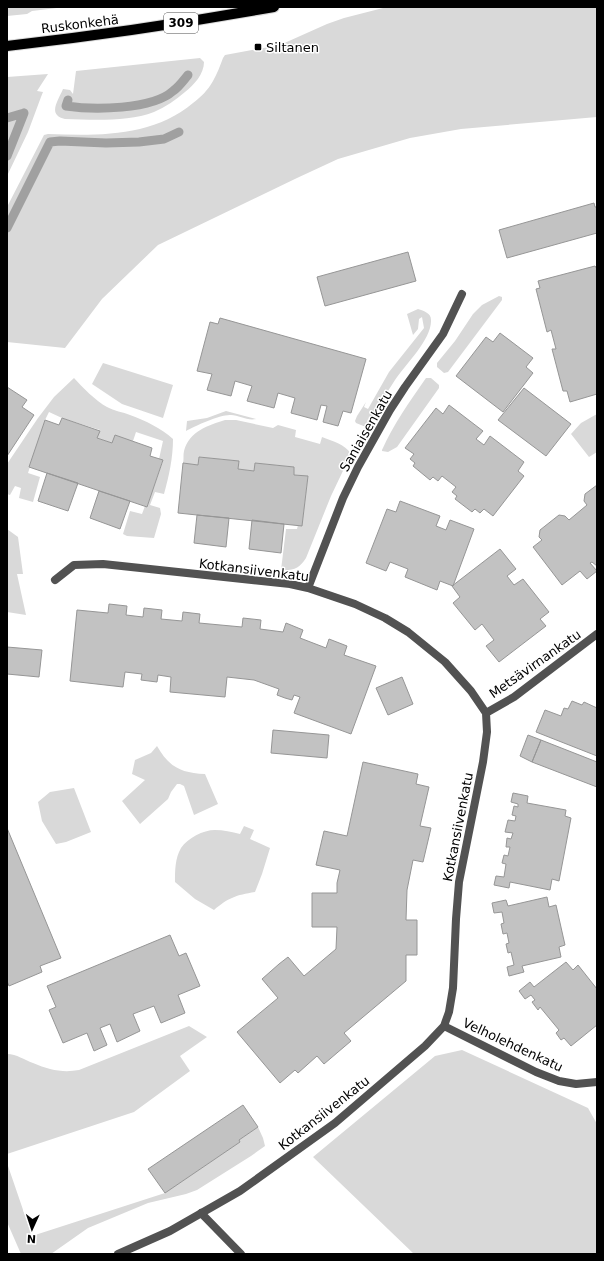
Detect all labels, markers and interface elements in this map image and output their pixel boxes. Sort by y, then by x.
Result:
street label: Ruskonkehä [40,12,120,36]
road number: 309 [164,13,198,33]
place label: Siltanen [266,40,319,55]
marker: Siltanen [253,42,263,52]
street label: Saniaisenkatu [337,388,395,474]
street label: Kotkansiivenkatu [198,556,310,584]
street label: Metsävirnankatu [486,627,584,701]
street label: Kotkansiivenkatu [440,771,476,883]
street label: Velholehdenkatu [461,1015,565,1075]
street label: Kotkansiivenkatu [276,1073,372,1153]
north arrow [12,1209,52,1249]
text: N [27,1232,36,1245]

